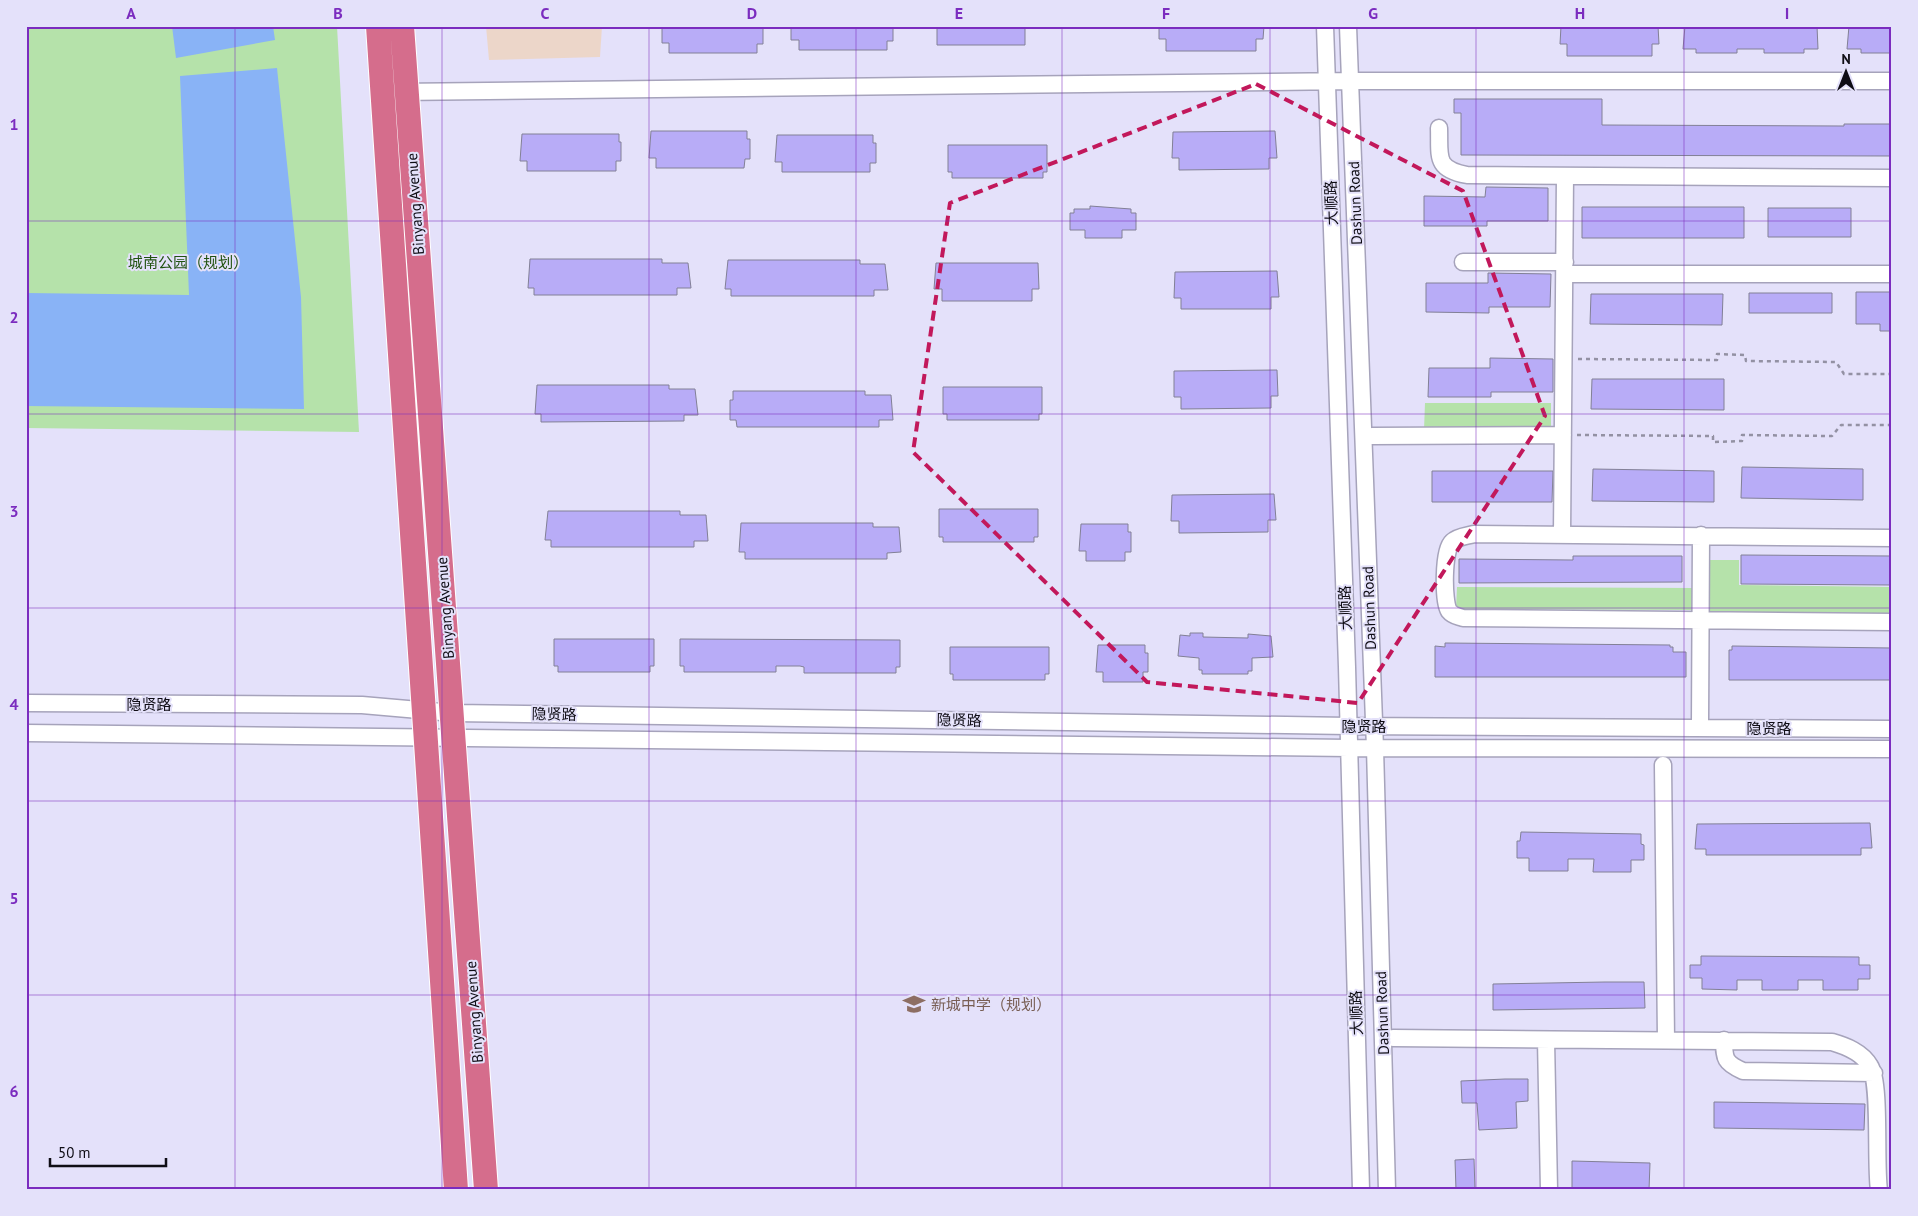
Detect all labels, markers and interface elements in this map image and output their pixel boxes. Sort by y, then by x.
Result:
text: A [126,3,136,23]
text: B [333,3,343,23]
text: C [541,3,550,23]
text: D [747,3,757,23]
text: E [955,3,963,23]
text: F [1162,3,1170,23]
text: G [1368,3,1378,23]
text: H [1575,3,1585,23]
text: I [1785,3,1789,23]
north arrow [1820,48,1870,98]
text: N [1841,50,1851,68]
text: 1 [9,114,19,134]
street label: Binyang Avenue [402,152,428,256]
street label: Dashun Road [1344,161,1366,245]
street label: 大顺路 [1321,180,1341,226]
park label: 城南公园（规划） [128,253,248,272]
text: 2 [9,307,19,327]
text: 3 [9,501,19,521]
street label: Binyang Avenue [432,556,458,660]
street label: Dashun Road [1358,566,1380,650]
street label: 大顺路 [1335,585,1355,631]
text: 4 [9,694,19,714]
street label: 隐贤路 [126,695,172,714]
street label: 隐贤路 [531,704,577,724]
street label: 隐贤路 [936,710,982,730]
street label: 隐贤路 [1341,717,1387,736]
street label: 隐贤路 [1746,719,1792,738]
text: 5 [9,888,19,908]
street label: Binyang Avenue [461,960,487,1064]
street label: Dashun Road [1371,971,1393,1055]
street label: 大顺路 [1346,990,1366,1036]
school or university icon: 新城中学（规划） [901,991,927,1017]
place label: 新城中学（规划） [931,995,1051,1014]
text: 6 [9,1081,19,1101]
scale bar [50,1136,166,1168]
text: 50 m [58,1143,91,1162]

